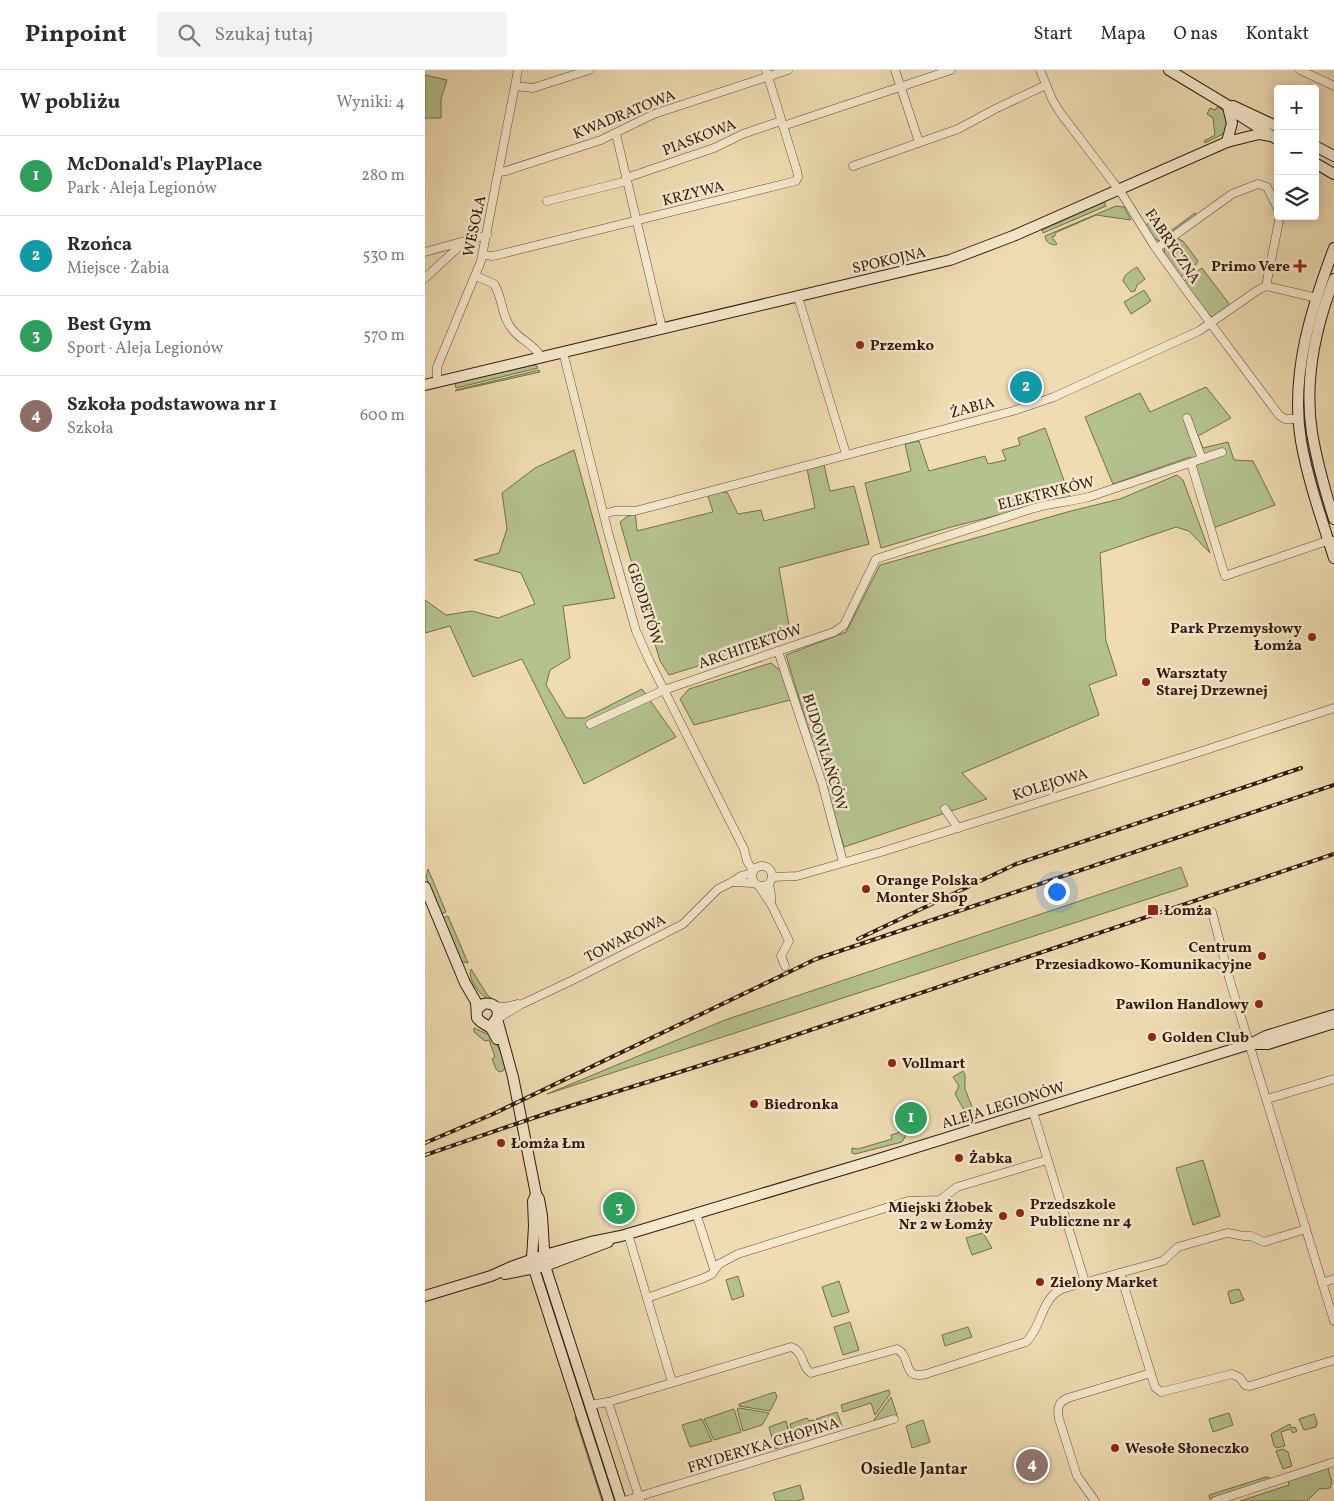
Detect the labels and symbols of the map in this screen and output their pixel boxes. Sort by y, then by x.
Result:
street label: KWADRATOWA [570,85,679,145]
street label: PIASKOWA [660,115,740,162]
street label: KRZYWA [660,177,727,212]
street label: WESOŁA [459,193,492,259]
street label: FABRYCZNA [1139,205,1205,289]
street label: SPOKOJNA [850,243,929,280]
place label: Primo Vere [1211,257,1290,278]
marker: Primo Vere [1294,260,1306,272]
place label: Przemko [870,336,934,357]
marker: Przemko [854,339,866,351]
pin: 2 [1010,368,1042,406]
street label: ŻABIA [948,392,997,424]
street label: ELEKTRYKÓW [996,472,1097,517]
street label: GEODETÓW [620,561,667,648]
place label: Park Przemysłowy Łomża [1170,619,1303,657]
street label: ARCHITEKTÓW [696,620,805,675]
marker: Park Przemysłowy Łomża [1306,631,1318,643]
place label: Warsztaty Starej Drzewnej [1156,664,1268,702]
marker: Warsztaty Starej Drzewnej [1140,676,1152,688]
street label: BUDOWLAŃCÓW [796,691,851,814]
street label: KOLEJOWA [1010,764,1091,807]
place label: Orange Polska Monter Shop [876,871,978,909]
your location [1044,879,1070,905]
marker: Orange Polska Monter Shop [860,883,872,895]
place label: Łomża [1164,901,1212,922]
marker: Łomża [1146,903,1160,917]
street label: TOWAROWA [581,910,670,969]
place label: Centrum Przesiadkowo-Komunikacyjne [1035,938,1252,976]
marker: Centrum Przesiadkowo-Komunikacyjne [1256,950,1268,962]
place label: Pawilon Handlowy [1116,995,1250,1016]
marker: Pawilon Handlowy [1253,998,1265,1010]
place label: Golden Club [1162,1028,1249,1049]
marker: Golden Club [1146,1031,1158,1043]
place label: Vollmart [902,1054,965,1075]
marker: Vollmart [886,1057,898,1069]
street label: ALEJA LEGIONÓW [939,1078,1068,1135]
place label: Biedronka [764,1095,839,1116]
marker: Biedronka [748,1098,760,1110]
pin: 1 [895,1099,927,1137]
place label: Łomża Łm [511,1134,586,1155]
marker: Łomża Łm [495,1137,507,1149]
place label: Żabka [969,1149,1013,1170]
marker: Żabka [953,1152,965,1164]
pin: 3 [603,1189,635,1227]
place label: Przedszkole Publiczne nr 4 [1030,1195,1132,1233]
place label: Miejski Żłobek Nr 2 w Łomży [888,1198,994,1236]
marker: Przedszkole Publiczne nr 4 [1014,1207,1026,1219]
marker: Miejski Żłobek Nr 2 w Łomży [997,1210,1009,1222]
place label: Zielony Market [1050,1273,1158,1294]
marker: Zielony Market [1034,1276,1046,1288]
street label: FRYDERYKA CHOPINA [685,1413,842,1480]
place label: Wesołe Słoneczko [1125,1439,1249,1460]
marker: Wesołe Słoneczko [1109,1442,1121,1454]
pin: 4 [1016,1446,1048,1484]
district label: Osiedle Jantar [861,1459,968,1481]

